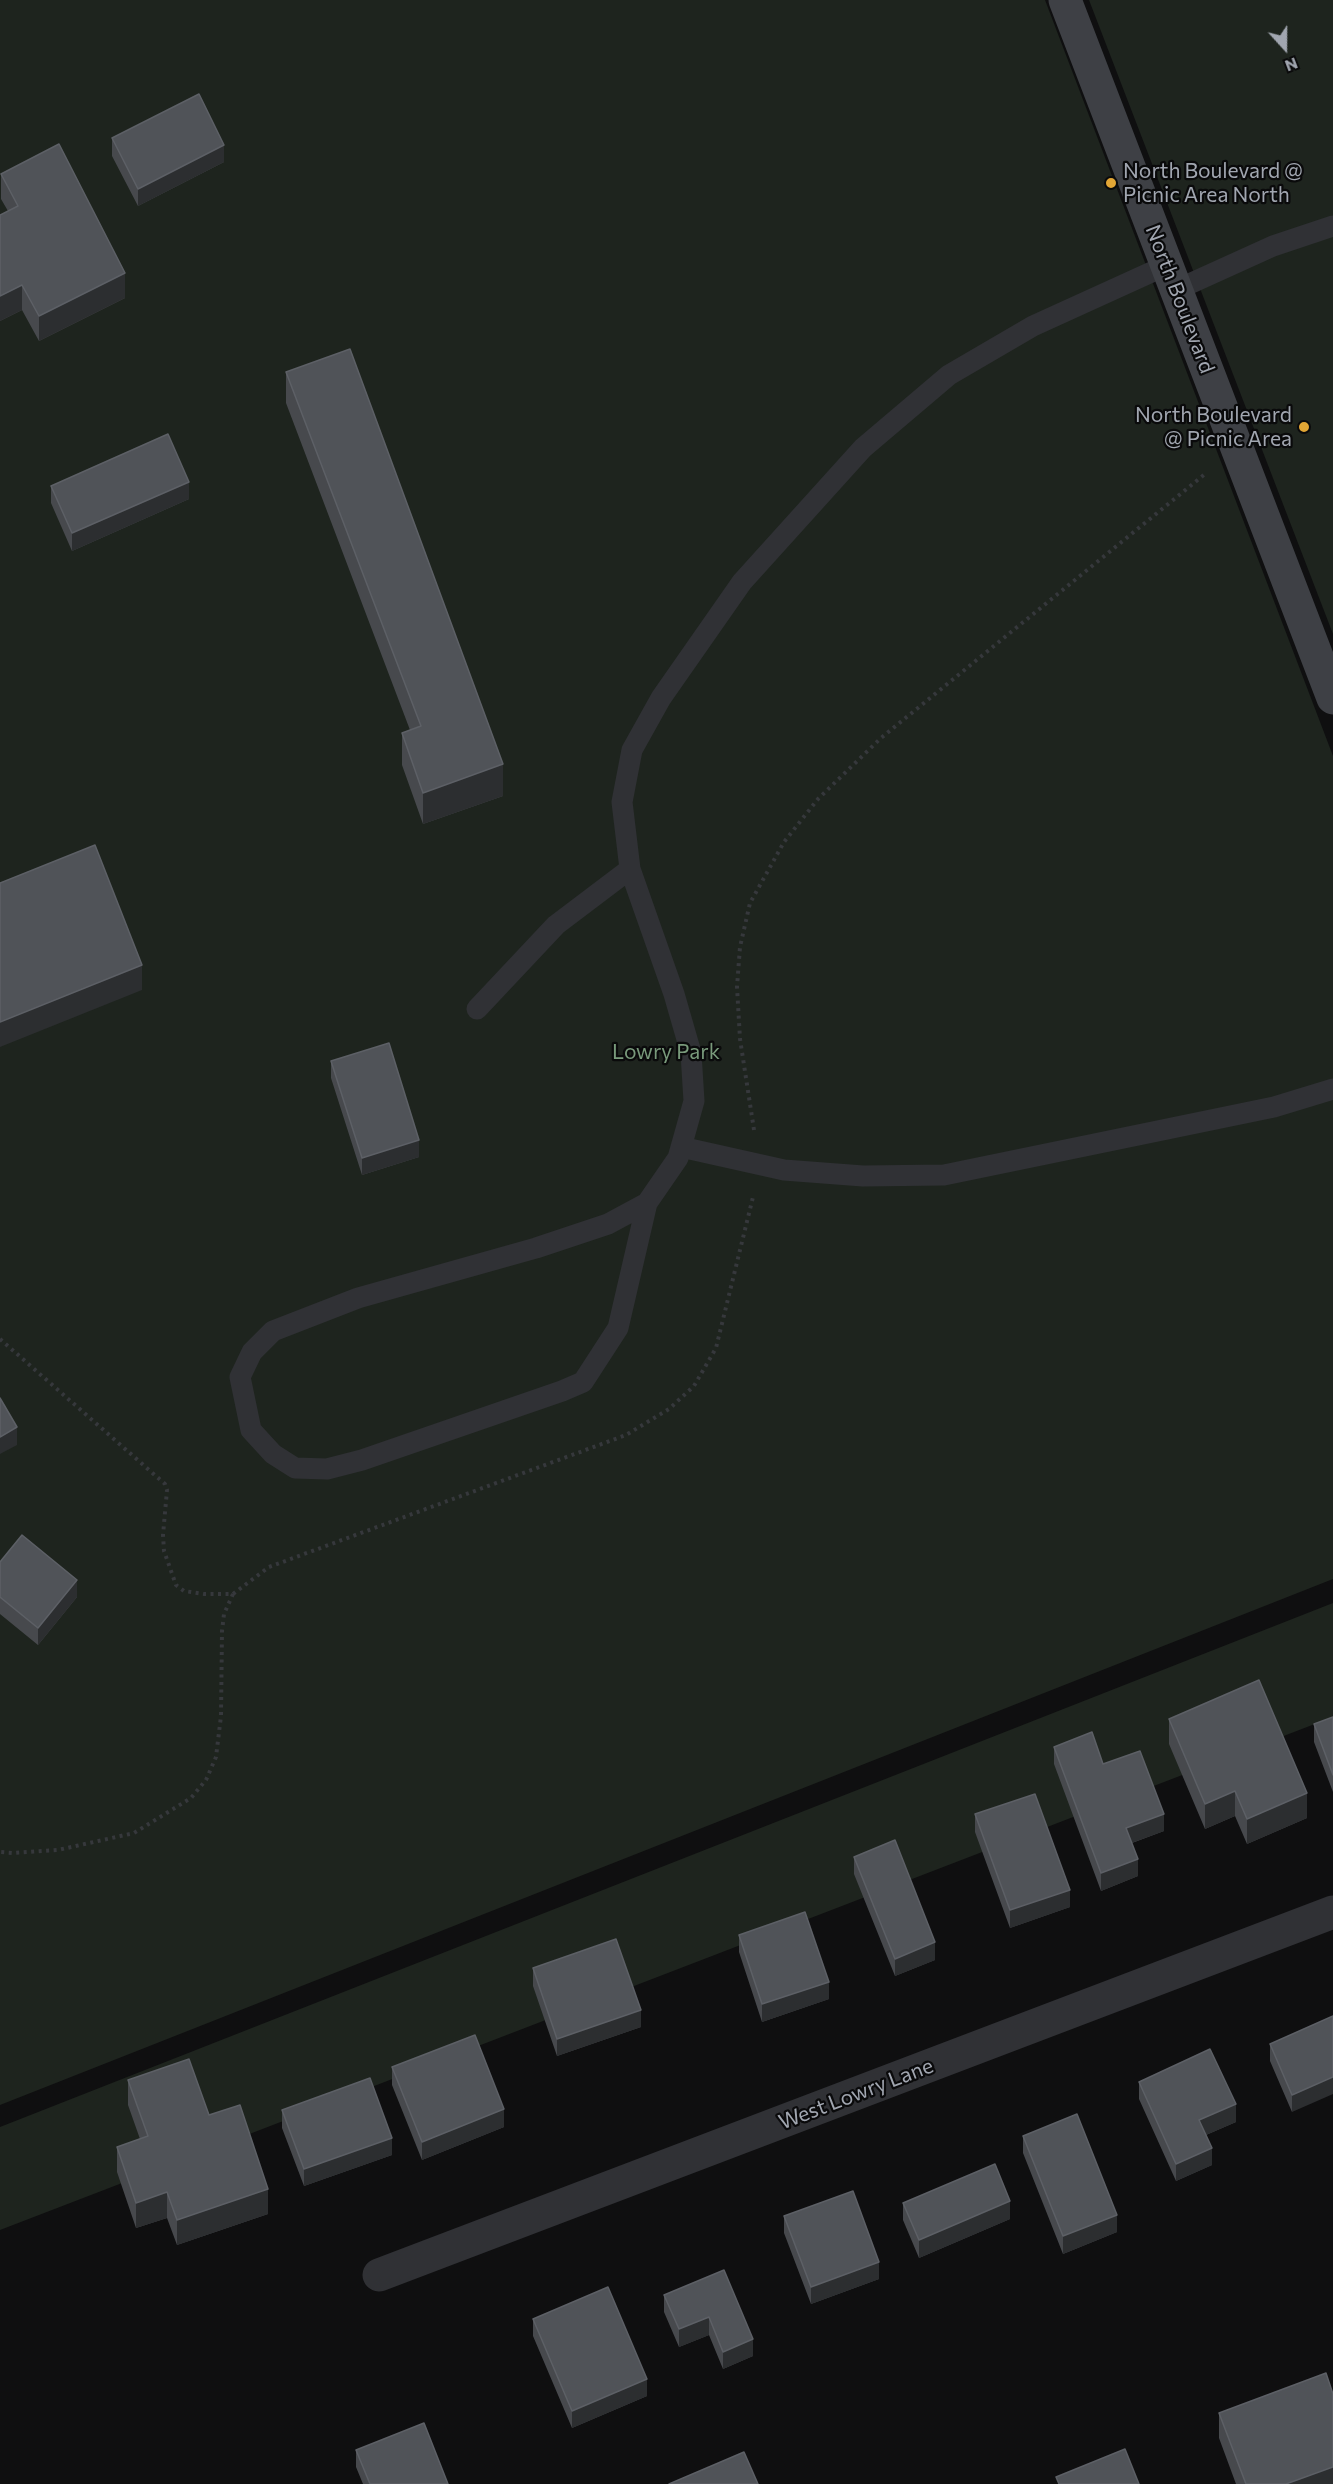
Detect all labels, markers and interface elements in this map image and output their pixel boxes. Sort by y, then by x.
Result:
north arrow [1255,18,1315,78]
text: N [1283,54,1301,76]
place label: North Boulevard @ Picnic Area North [1123,158,1303,208]
marker: North Boulevard @ Picnic Area North [1104,176,1118,190]
street label: North Boulevard [1140,221,1220,377]
place label: North Boulevard @ Picnic Area [1135,402,1292,452]
marker: North Boulevard @ Picnic Area [1297,420,1311,434]
park label: Lowry Park [612,1039,720,1065]
street label: West Lowry Lane [775,2053,937,2135]

